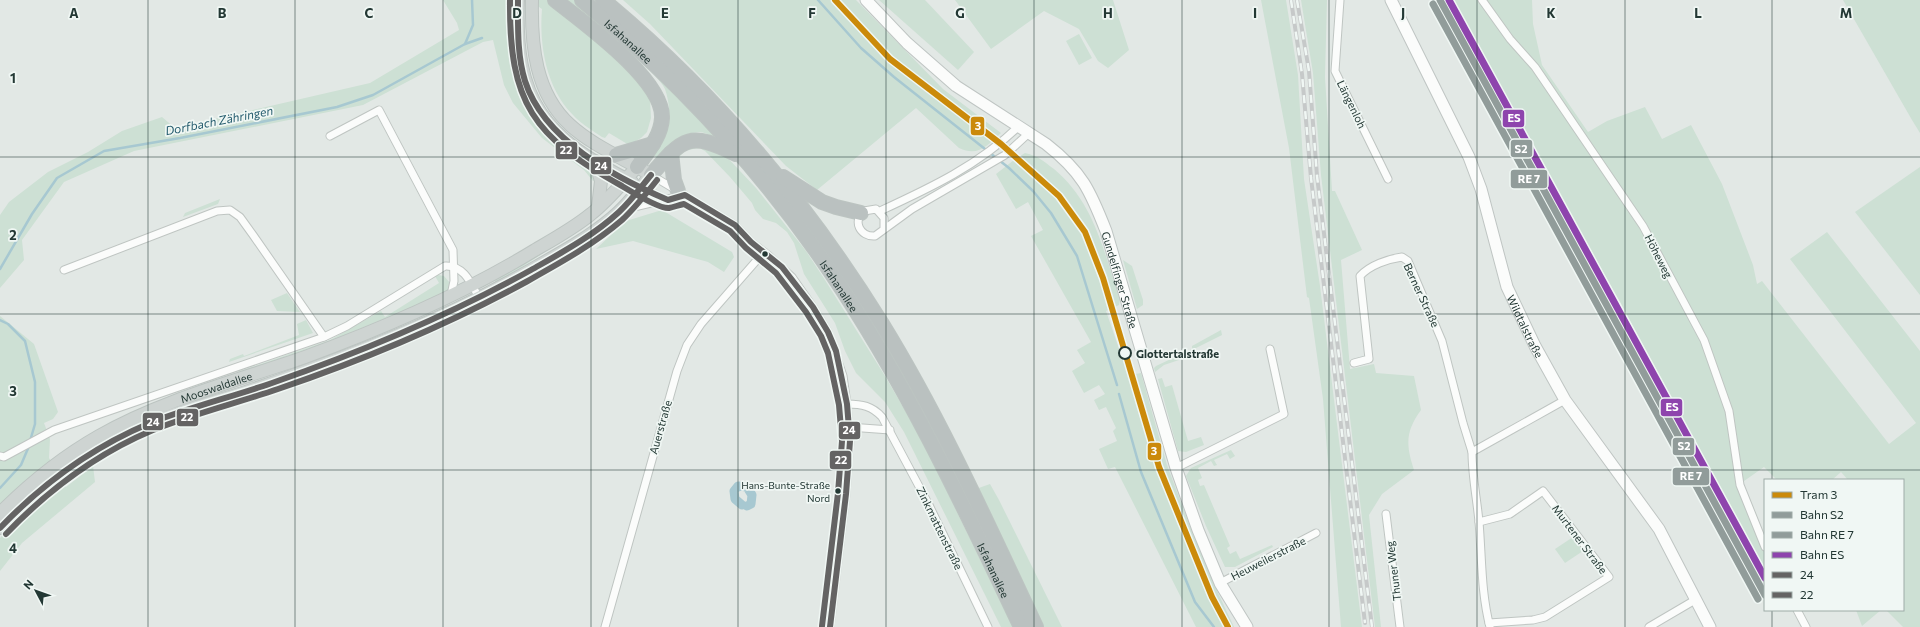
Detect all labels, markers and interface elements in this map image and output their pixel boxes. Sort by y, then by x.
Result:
text: A [69,5,79,21]
text: B [218,5,227,21]
text: C [365,5,374,21]
text: D [512,5,522,21]
text: E [661,5,669,21]
text: F [808,5,816,21]
text: G [955,5,965,21]
text: H [1103,5,1113,21]
text: I [1253,5,1257,21]
text: J [1401,5,1405,21]
text: K [1546,5,1556,21]
text: L [1694,5,1702,21]
text: M [1840,5,1852,21]
street label: Isfahanallee [602,16,655,66]
text: 1 [10,70,16,86]
street label: Längenloh [1335,78,1369,130]
water label: Dorfbach Zähringen [164,103,274,137]
line badge: ES [1502,109,1525,128]
text: ES [1507,111,1521,124]
line badge: 3 [970,116,985,136]
text: 3 [975,119,981,132]
line badge: S2 [1510,139,1533,158]
line badge: 22 [555,141,578,160]
text: S2 [1515,142,1527,155]
text: 22 [560,143,572,156]
line badge: 24 [590,156,612,175]
text: 24 [595,159,608,172]
line badge: RE 7 [1510,169,1548,189]
text: RE 7 [1518,172,1540,185]
text: 2 [9,227,17,243]
street label: Gundelfinger Straße [1100,230,1141,330]
street label: Höheweg [1643,232,1676,280]
unlabelled marker [760,249,770,259]
street label: Isfahanallee [818,257,861,314]
street label: Berner Straße [1401,261,1443,329]
street label: Wildtalstraße [1505,292,1547,360]
marker: Glottertalstraße [1118,346,1132,360]
place label: Glottertalstraße [1136,347,1219,360]
street label: Mooswaldallee [178,368,254,405]
text: 3 [9,383,17,399]
street label: Auerstraße [646,398,674,456]
line badge: ES [1660,398,1683,417]
text: ES [1665,400,1679,413]
line badge: 22 [176,408,199,427]
text: 22 [181,410,193,423]
line badge: 24 [142,412,164,431]
text: 24 [147,415,160,428]
line badge: 24 [838,421,861,440]
text: 24 [843,423,856,436]
line badge: S2 [1672,437,1695,456]
text: S2 [1678,439,1690,452]
line badge: 3 [1147,442,1162,461]
text: 3 [1151,444,1157,457]
line badge: 22 [829,450,852,470]
text: 22 [835,453,847,466]
line badge: RE 7 [1672,467,1710,486]
text: RE 7 [1680,469,1702,482]
place label: Hans-Bunte-Straße Nord [741,479,830,504]
legend [1764,479,1904,611]
street label: Zinkmattenstraße [914,484,966,572]
marker: Hans-Bunte-Straße Nord [833,486,843,496]
text: Tram 3 [1800,487,1837,501]
street label: Murtener Straße [1550,502,1610,576]
text: Bahn S2 [1800,507,1844,521]
text: Bahn RE 7 [1800,527,1854,541]
street label: Heuweilerstraße [1228,533,1308,582]
text: 4 [9,540,17,556]
street label: Thuner Weg [1383,540,1403,602]
street label: Isfahanallee [975,541,1013,600]
text: Bahn ES [1800,547,1844,561]
text: 24 [1800,567,1814,581]
north arrow [16,571,56,611]
text: N [20,577,36,591]
text: 22 [1800,587,1814,601]

